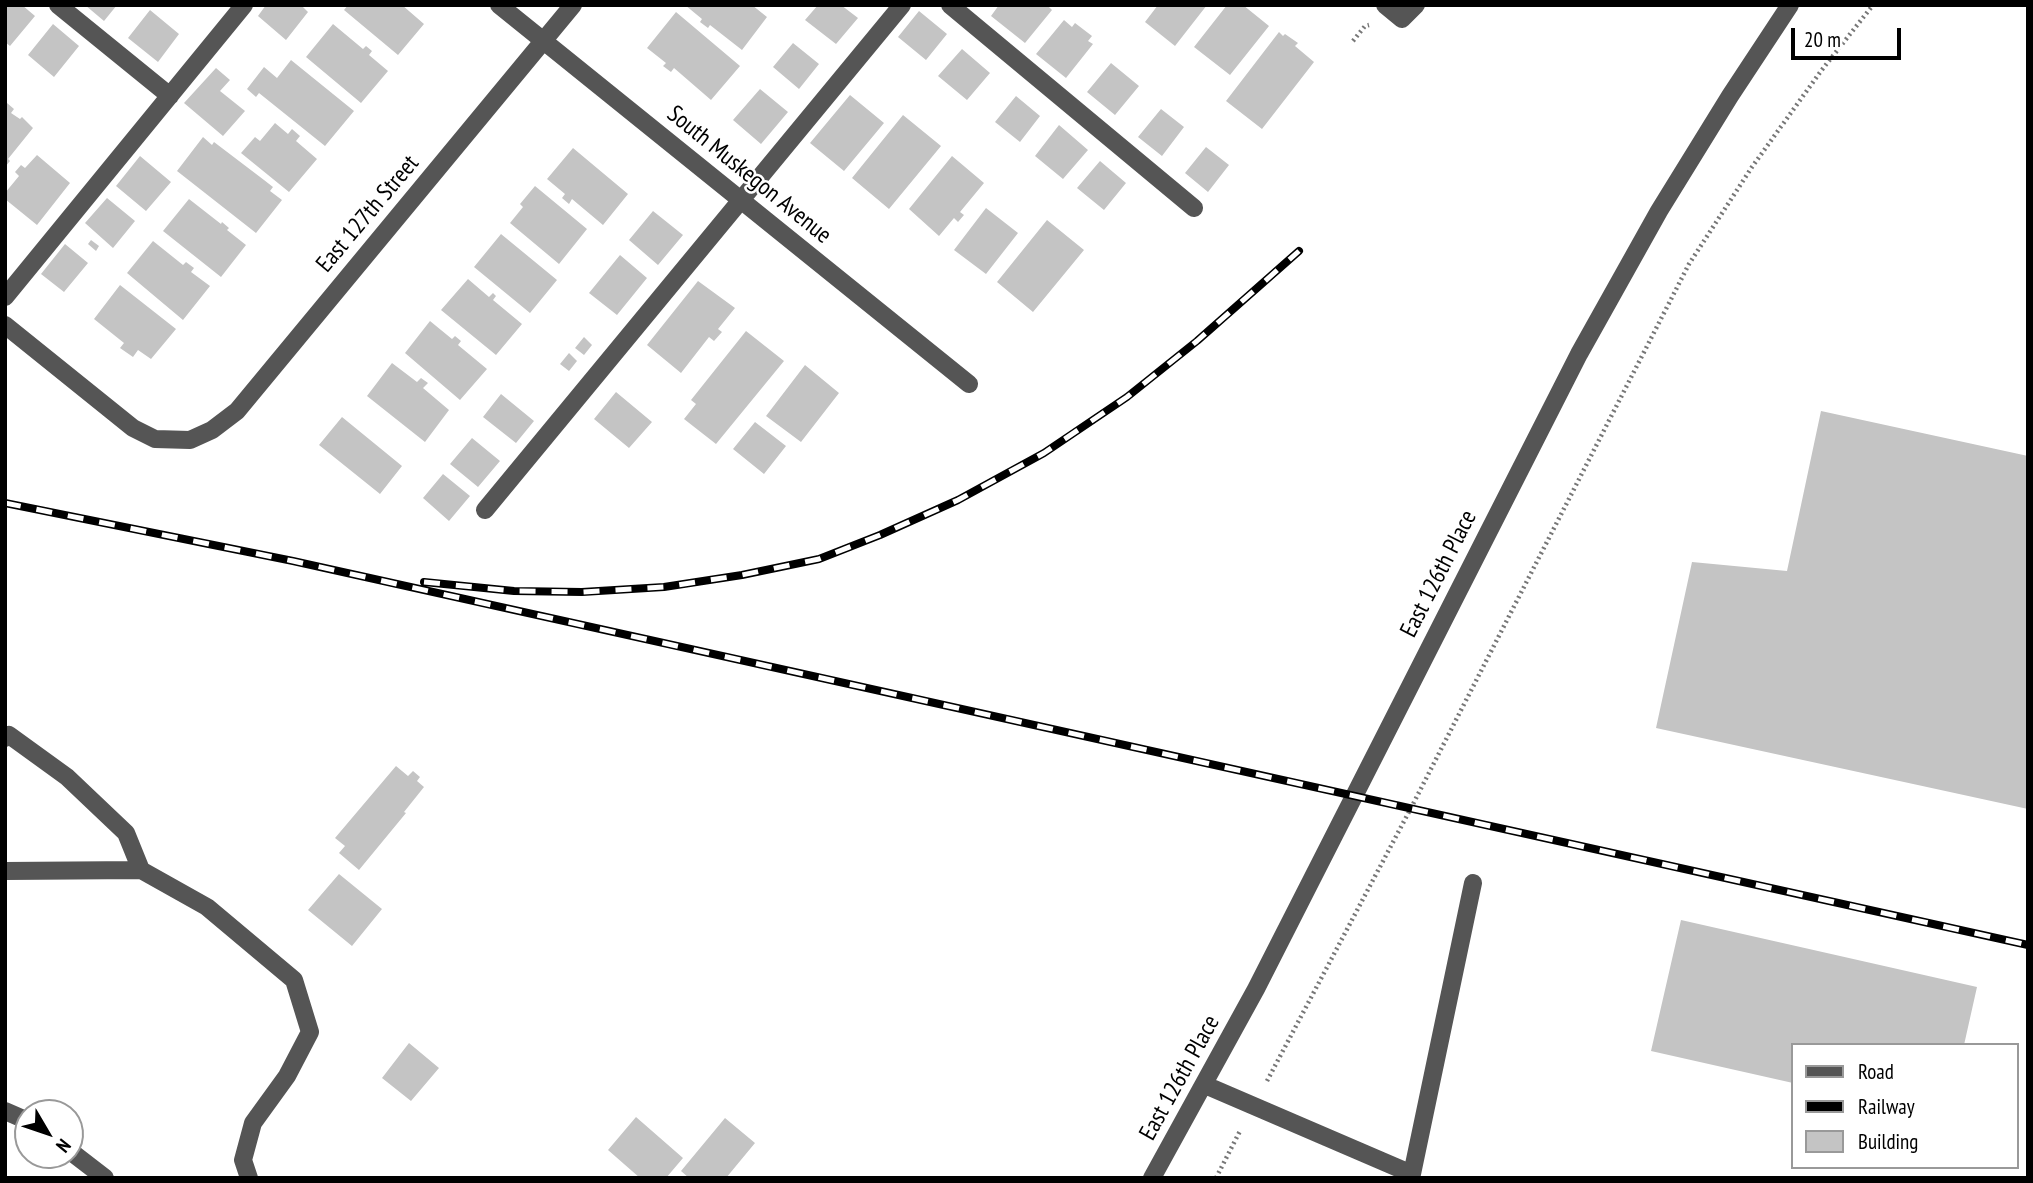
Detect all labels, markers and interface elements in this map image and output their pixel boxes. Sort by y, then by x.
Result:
scale bar [1795,14,1905,58]
text: 20 m [1804,26,1841,53]
street label: South Muskegon Avenue [661,100,837,250]
street label: East 127th Street [311,150,425,278]
street label: East 126th Place [1395,506,1483,642]
street label: East 126th Place [1134,1010,1226,1146]
legend [1792,1043,2019,1169]
text: Road [1858,1058,1894,1085]
text: Railway [1858,1093,1915,1120]
north arrow [14,1099,84,1169]
text: Building [1858,1128,1918,1155]
text: N [51,1134,76,1157]

